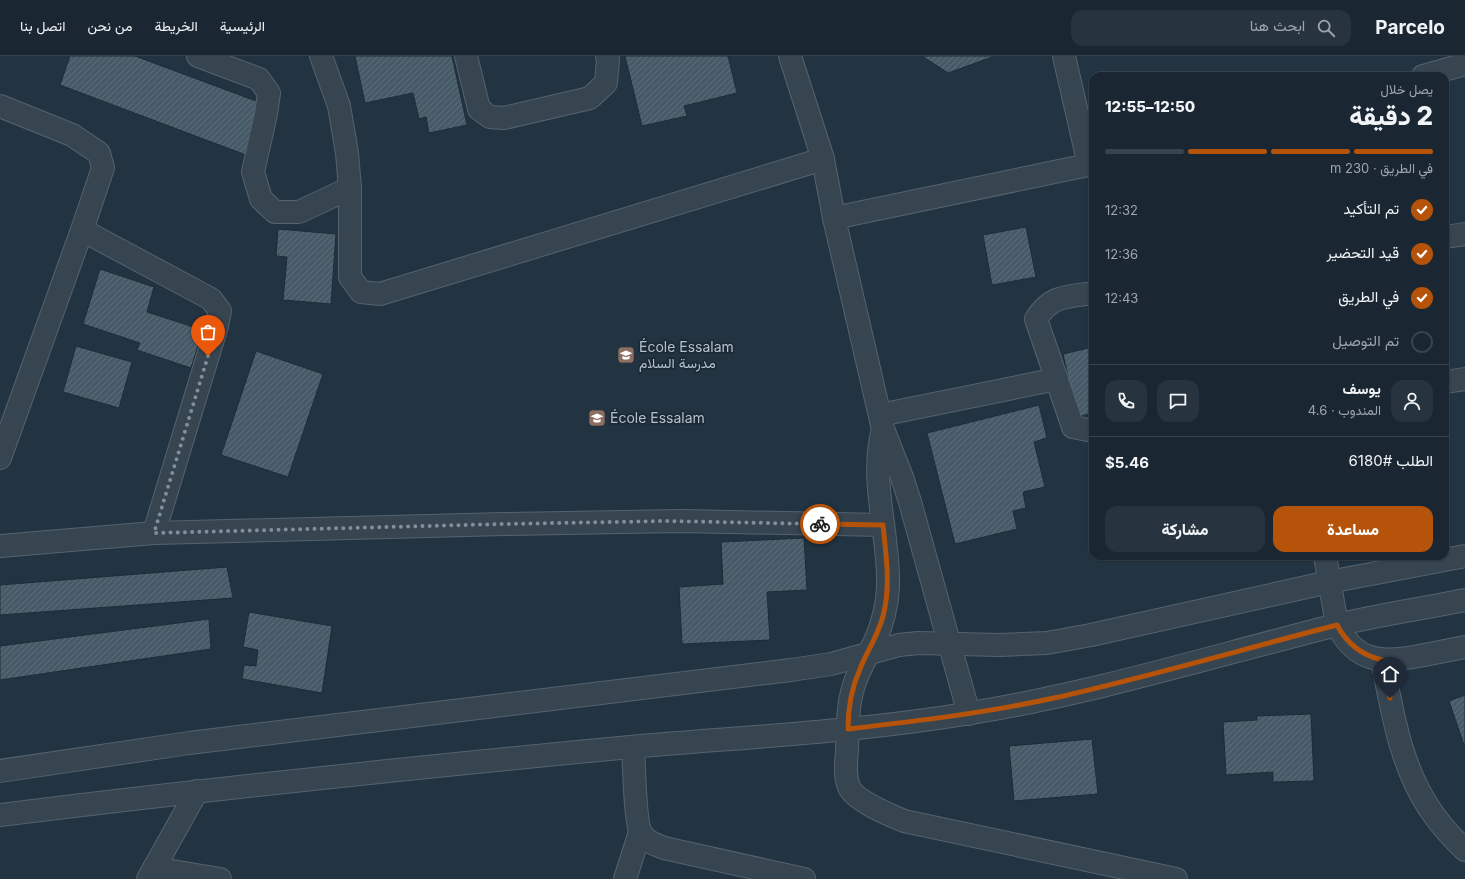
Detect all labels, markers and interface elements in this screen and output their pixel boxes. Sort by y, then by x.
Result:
search box [1071,10,1351,46]
text: ابحث هنا [1250,16,1305,35]
text: Parcelo [1375,16,1445,39]
text: اتصل بنا [20,17,65,34]
text: من نحن [87,17,133,34]
text: الخريطة [155,17,198,34]
text: الرئيسية [220,17,265,34]
icon: search [1315,17,1337,39]
text: يصل خلال [1381,81,1433,97]
text: 12:50–12:55 [1105,97,1195,116]
text: 2 دقيقة [1349,100,1433,131]
text: في الطريق · 230 m [1330,160,1433,176]
text: تم التأكيد [1343,199,1399,218]
icon: check [1411,199,1433,221]
text: 12:32 [1105,202,1138,218]
text: قيد التحضير [1326,243,1399,262]
icon: check [1411,243,1433,265]
text: 12:36 [1105,246,1138,262]
text: في الطريق [1338,287,1399,306]
icon: check [1411,287,1433,309]
text: 12:43 [1105,290,1138,306]
pin [191,315,225,356]
icon: bag [197,321,219,343]
text: تم التوصيل [1332,331,1399,350]
place label: École Essalam مدرسة السلام [639,338,734,372]
school or university icon: École Essalam مدرسة السلام [616,345,636,365]
text: يوسف [1343,379,1381,398]
button: phone [1105,380,1147,422]
button: chat [1157,380,1199,422]
button: person [1391,380,1433,422]
text: المندوب · 4.6 [1308,402,1381,418]
school or university icon: École Essalam [587,408,607,428]
place label: École Essalam [610,409,705,426]
text: الطلب #6180 [1348,451,1433,470]
text: $5.46 [1105,453,1149,472]
courier [800,504,840,544]
button: مشاركة [1105,506,1265,552]
button: مساعدة [1273,506,1433,552]
icon: bike [809,513,831,535]
pin [1373,657,1407,698]
icon: home [1379,663,1401,685]

